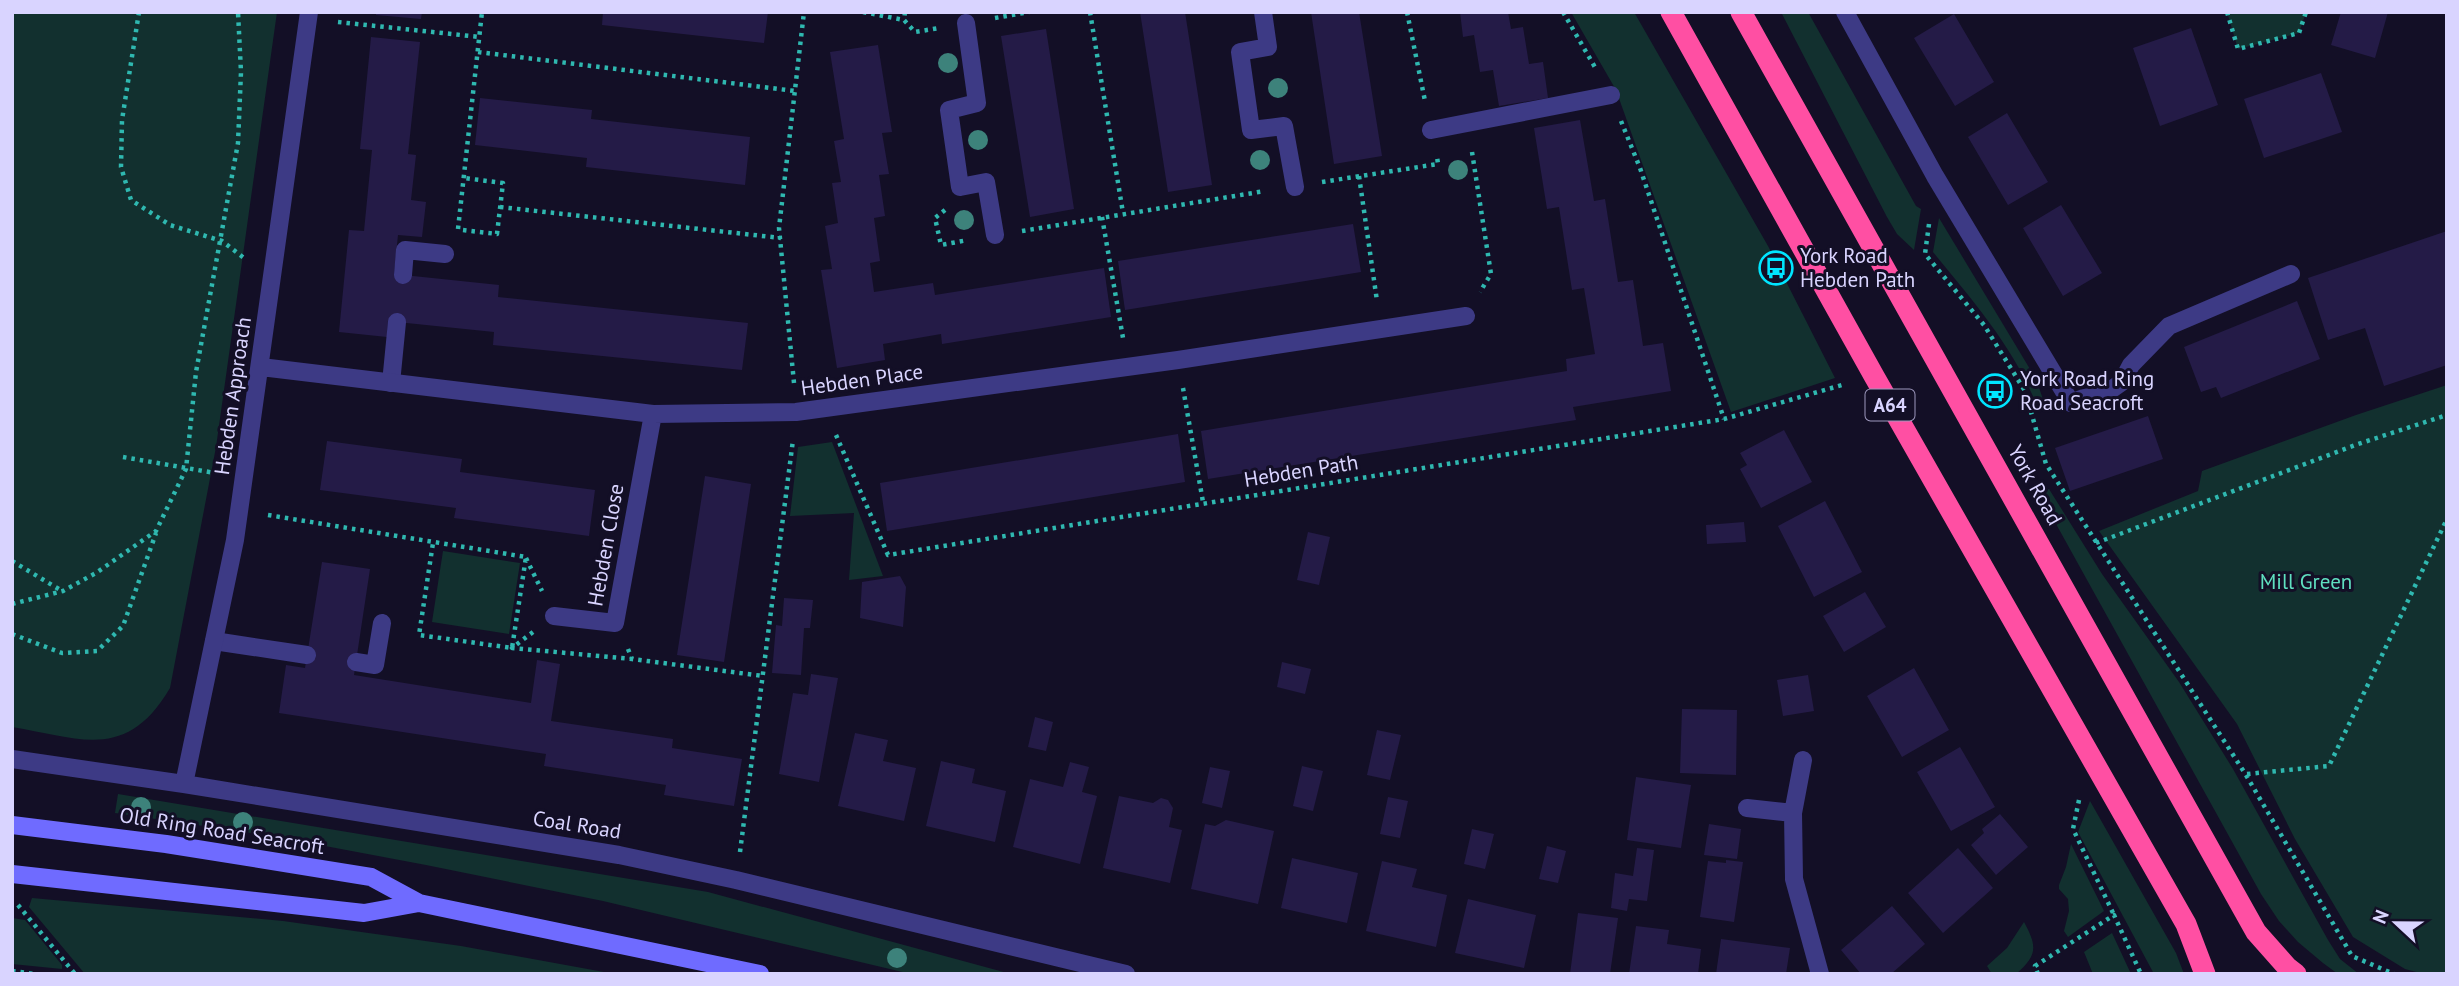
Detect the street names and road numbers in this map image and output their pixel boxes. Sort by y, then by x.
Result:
street label: Hebden Approach [208,315,257,477]
street label: Hebden Place [799,358,925,401]
road number: A64 [1866,390,1914,420]
street label: York Road [2002,440,2069,530]
street label: Hebden Path [1242,448,1360,493]
street label: Hebden Close [581,481,630,608]
street label: Old Ring Road Seacroft [118,801,327,860]
street label: Coal Road [531,804,623,845]

